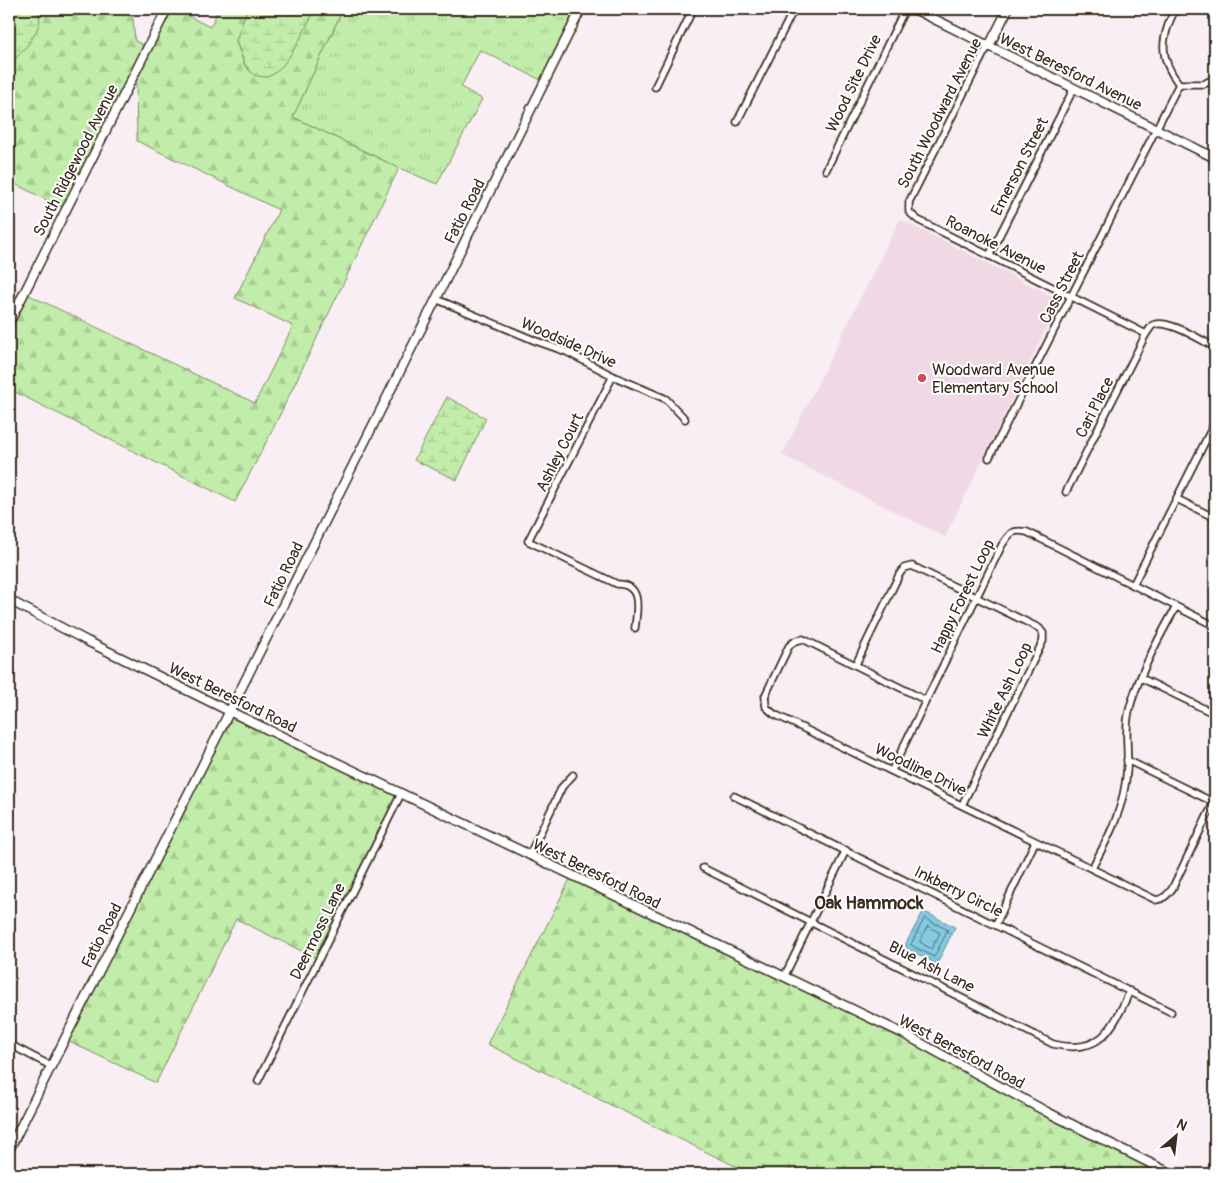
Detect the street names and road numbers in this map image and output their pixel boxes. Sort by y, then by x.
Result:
street label: West Beresford Avenue [996,29,1145,115]
street label: Wood Site Drive [822,31,886,136]
street label: South Woodward Avenue [893,35,987,192]
street label: South Ridgewood Avenue [29,81,123,240]
street label: Emerson Street [987,113,1053,219]
street label: Fatio Road [440,176,490,247]
street label: Roanoke Avenue [942,211,1049,279]
street label: Cass Street [1035,247,1089,327]
street label: Woodside Drive [518,313,619,373]
street label: Cari Place [1071,374,1119,441]
street label: Ashley Court [532,409,589,495]
street label: Happy Forest Loop [927,536,999,657]
street label: Fatio Road [260,539,308,610]
street label: White Ash Loop [973,639,1037,742]
street label: West Beresford Road [165,658,300,738]
street label: Woodline Drive [871,739,970,801]
street label: West Beresford Road [529,834,664,914]
street label: Inkberry Circle [911,862,1006,922]
street label: Deermoss Lane [286,880,350,983]
street label: Fatio Road [77,900,127,971]
street label: Blue Ash Lane [885,937,978,997]
street label: West Beresford Road [895,1010,1028,1094]

